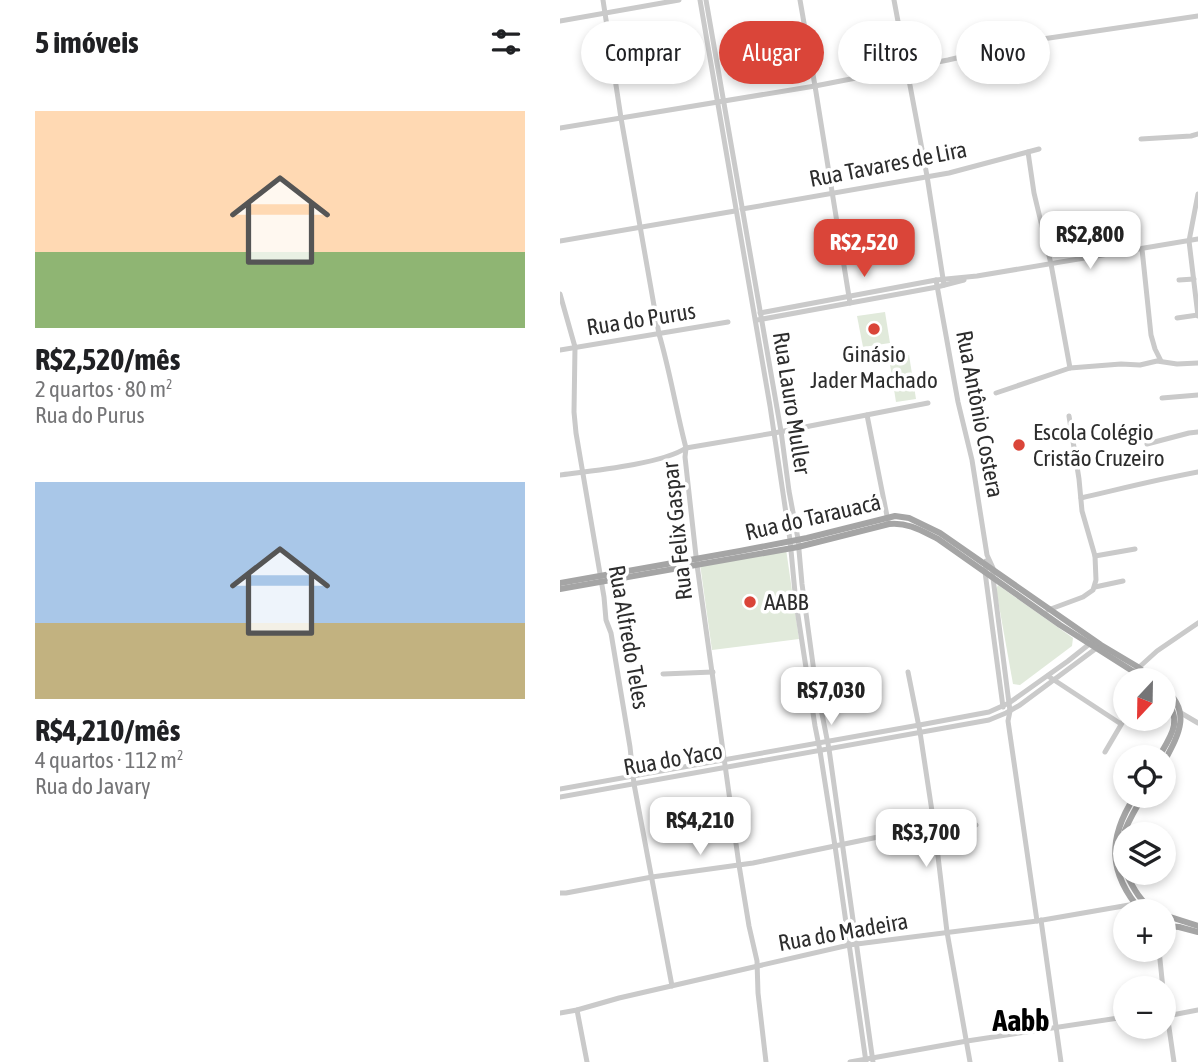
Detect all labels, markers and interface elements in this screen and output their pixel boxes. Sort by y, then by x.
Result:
chip: Comprar [581,21,705,84]
chip: Alugar [719,21,824,84]
chip: Filtros [838,21,942,84]
chip: Novo [956,21,1050,84]
icon: filters [487,23,525,61]
text: 5 imóveis [35,25,139,59]
street label: Rua Tavares de Lira [807,136,969,192]
icon: home [217,157,343,283]
pin: R$2,800 [1025,212,1155,271]
pin: R$2,520 [799,219,929,279]
text: R$2,800 [1056,221,1124,247]
text: R$2,520 [830,229,898,255]
street label: Rua do Purus [585,298,697,340]
marker: Ginásio Jader Machado [866,321,882,337]
street label: Rua Antônio Costera [951,328,1009,500]
street label: Rua Lauro Muller [768,330,816,477]
place label: Ginásio Jader Machado [810,341,938,393]
text: R$2,520/mês [35,342,180,376]
text: 2 quartos · 80 m² [35,376,173,402]
text: Rua do Purus [35,402,145,428]
place label: Escola Colégio Cristão Cruzeiro [1033,419,1164,471]
marker: Escola Colégio Cristão Cruzeiro [1011,437,1027,453]
street label: Rua Felix Gaspar [657,459,697,601]
street label: Rua do Tarauacá [743,489,883,545]
icon: home [217,528,343,654]
street label: Rua Alfredo Teles [604,563,654,711]
place label: AABB [764,589,808,615]
marker: AABB [742,594,758,610]
pin: R$7,030 [766,668,896,727]
north arrow [1113,668,1176,732]
map controls [1113,668,1176,1039]
text: R$7,030 [797,677,865,703]
text: R$4,210/mês [35,713,180,747]
street label: Rua do Yaco [621,737,725,781]
button: locate [1113,745,1176,808]
text: 4 quartos · 112 m² [35,747,183,773]
text: Rua do Javary [35,773,151,799]
pin: R$4,210 [635,798,765,857]
text: R$4,210 [666,807,734,833]
pin: R$3,700 [861,810,991,869]
text: R$3,700 [892,819,960,845]
button: layers [1113,822,1176,885]
button: + [1113,899,1176,962]
street label: Rua do Madeira [776,908,910,956]
button: − [1113,976,1176,1039]
district label: Aabb [991,1003,1050,1037]

